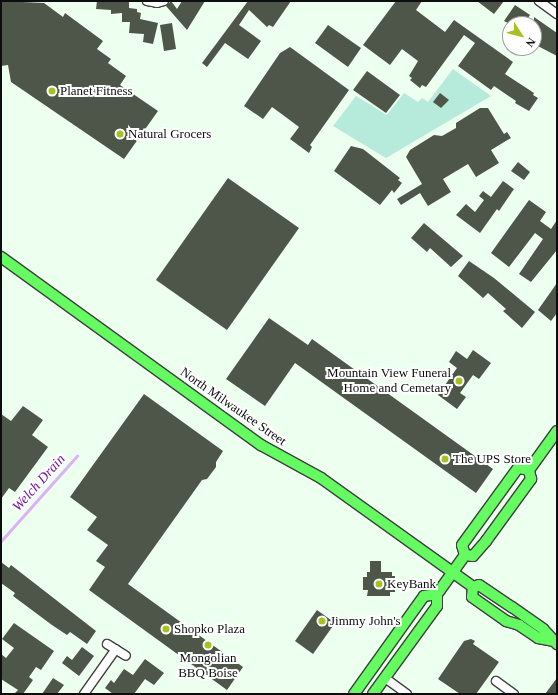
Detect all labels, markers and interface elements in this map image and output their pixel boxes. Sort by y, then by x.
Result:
north arrow [502,16,542,56]
text: N [524,36,538,49]
place label: Planet Fitness [60,83,133,99]
marker: Planet Fitness [47,86,57,96]
place label: Natural Grocers [128,126,211,142]
marker: Natural Grocers [115,129,125,139]
street label: North Milwaukee Street [177,365,289,449]
place label: Mountain View Funeral Home and Cemetary [327,366,451,397]
marker: Mountain View Funeral Home and Cemetary [454,376,464,386]
water label: Welch Drain [9,451,69,515]
place label: The UPS Store [453,451,531,467]
marker: The UPS Store [440,454,450,464]
place label: KeyBank [387,576,436,592]
marker: KeyBank [374,579,384,589]
place label: Jimmy John's [330,613,401,629]
marker: Jimmy John's [317,616,327,626]
place label: Shopko Plaza [174,621,245,637]
marker: Shopko Plaza [161,624,171,634]
marker: Mongolian BBQ Boise [203,640,213,650]
place label: Mongolian BBQ Boise [178,651,238,682]

